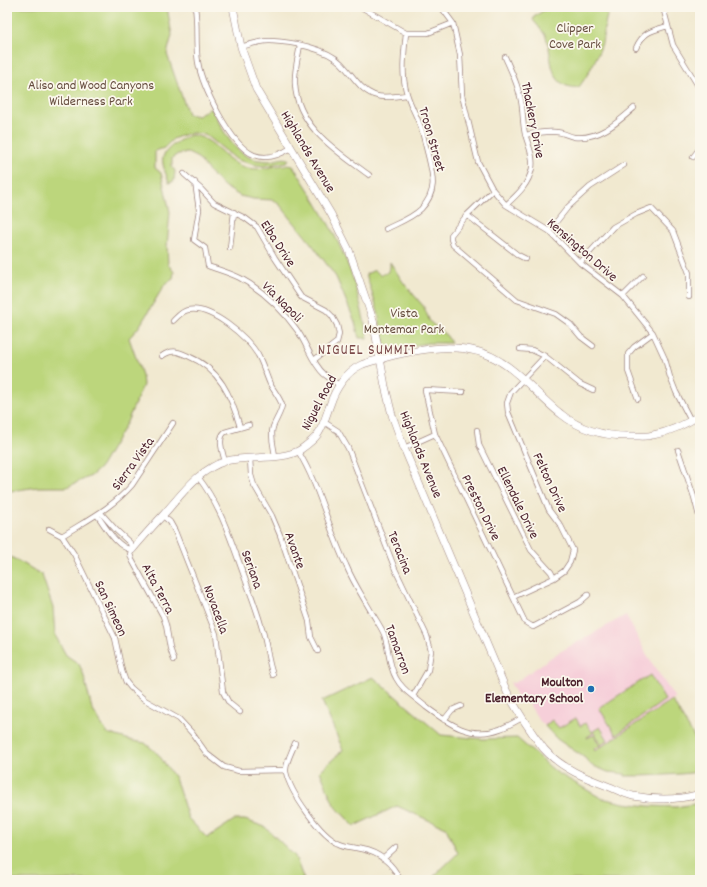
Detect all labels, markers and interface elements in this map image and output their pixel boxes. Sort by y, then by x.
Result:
park label: Clipper Cove Park [549,19,601,55]
park label: Aliso and Wood Canyons Wilderness Park [28,76,154,112]
street label: Thackery Drive [515,81,549,160]
street label: Troon Street [412,105,450,174]
street label: Highlands Avenue [275,107,340,197]
street label: Kensington Drive [542,214,622,287]
street label: Elba Drive [255,217,300,272]
street label: Via Napoli [256,277,307,328]
park label: Vista Montemar Park [364,304,445,340]
district label: NIGUEL SUMMIT [318,340,416,362]
street label: Niguel Road [297,372,343,434]
street label: Highlands Avenue [394,408,447,501]
street label: Sierra Vista [107,433,160,495]
street label: Felton Drive [527,450,572,516]
street label: Ellendale Drive [491,463,543,543]
street label: Preston Drive [456,471,505,544]
street label: Teracina [381,528,417,578]
street label: Avante [278,530,310,572]
street label: Seriana [235,548,267,592]
street label: Alta Terra [136,560,179,618]
street label: San Simeon [89,578,132,640]
street label: Novacella [197,582,233,637]
street label: Tamarron [379,622,415,677]
place label: Moulton Elementary School [485,673,584,709]
marker: Moulton Elementary School [586,684,596,694]

